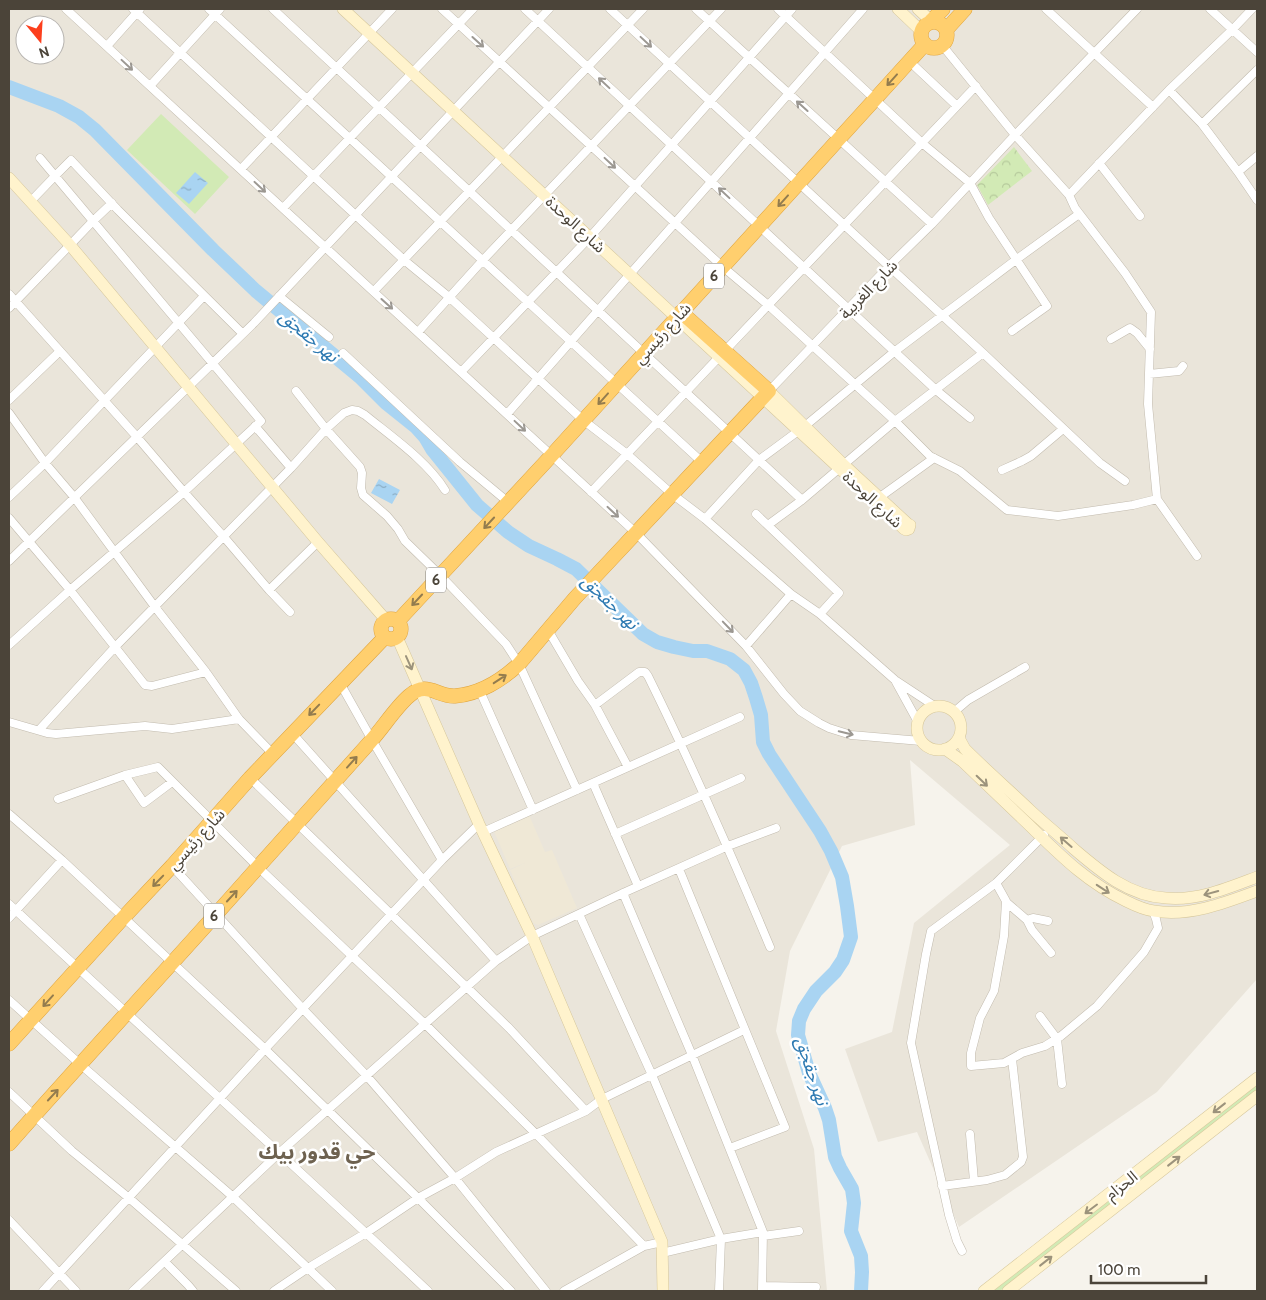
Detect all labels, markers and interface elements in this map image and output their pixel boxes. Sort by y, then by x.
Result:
north arrow [15,15,65,65]
one-way arrow [471,36,484,48]
one-way arrow [639,36,652,48]
text: N [37,42,52,62]
one-way arrow [121,59,134,71]
one-way arrow [886,74,898,87]
one-way arrow [598,77,611,89]
one-way arrow [796,100,809,112]
one-way arrow [604,158,617,169]
one-way arrow [254,181,267,193]
one-way arrow [717,187,730,199]
street label: شارع الوحدة [540,192,609,259]
one-way arrow [777,194,788,207]
street label: شارع الغربية [835,256,903,325]
road number: 6 [704,264,724,288]
one-way arrow [381,298,394,310]
street label: شارع رئيسي [630,299,697,370]
water label: نهر جقجق [275,305,345,368]
one-way arrow [597,392,609,405]
one-way arrow [514,420,527,431]
street label: شارع الوحدة [837,467,906,534]
one-way arrow [607,506,620,518]
one-way arrow [483,517,495,530]
road number: 6 [426,568,446,592]
water label: نهر جقجق [577,570,644,636]
one-way arrow [411,594,423,607]
one-way arrow [721,621,734,633]
one-way arrow [404,655,414,670]
one-way arrow [492,674,506,684]
one-way arrow [309,703,321,715]
one-way arrow [837,729,853,738]
one-way arrow [346,756,358,769]
one-way arrow [976,775,989,787]
street label: شارع رئيسي [164,805,231,876]
one-way arrow [1060,837,1073,848]
one-way arrow [152,875,164,888]
one-way arrow [1096,884,1110,894]
one-way arrow [1204,889,1220,898]
one-way arrow [226,890,238,903]
road number: 6 [204,904,224,928]
one-way arrow [42,995,54,1008]
water label: نهر جقجق [791,1034,834,1110]
one-way arrow [47,1089,59,1102]
one-way arrow [1213,1103,1226,1114]
district label: حي قدور بيك [259,1139,375,1169]
one-way arrow [1167,1156,1180,1167]
street label: الحزام [1101,1167,1143,1206]
one-way arrow [1085,1203,1098,1214]
scale bar [1091,1252,1206,1284]
one-way arrow [1039,1256,1052,1267]
text: 100 m [1098,1261,1140,1279]

